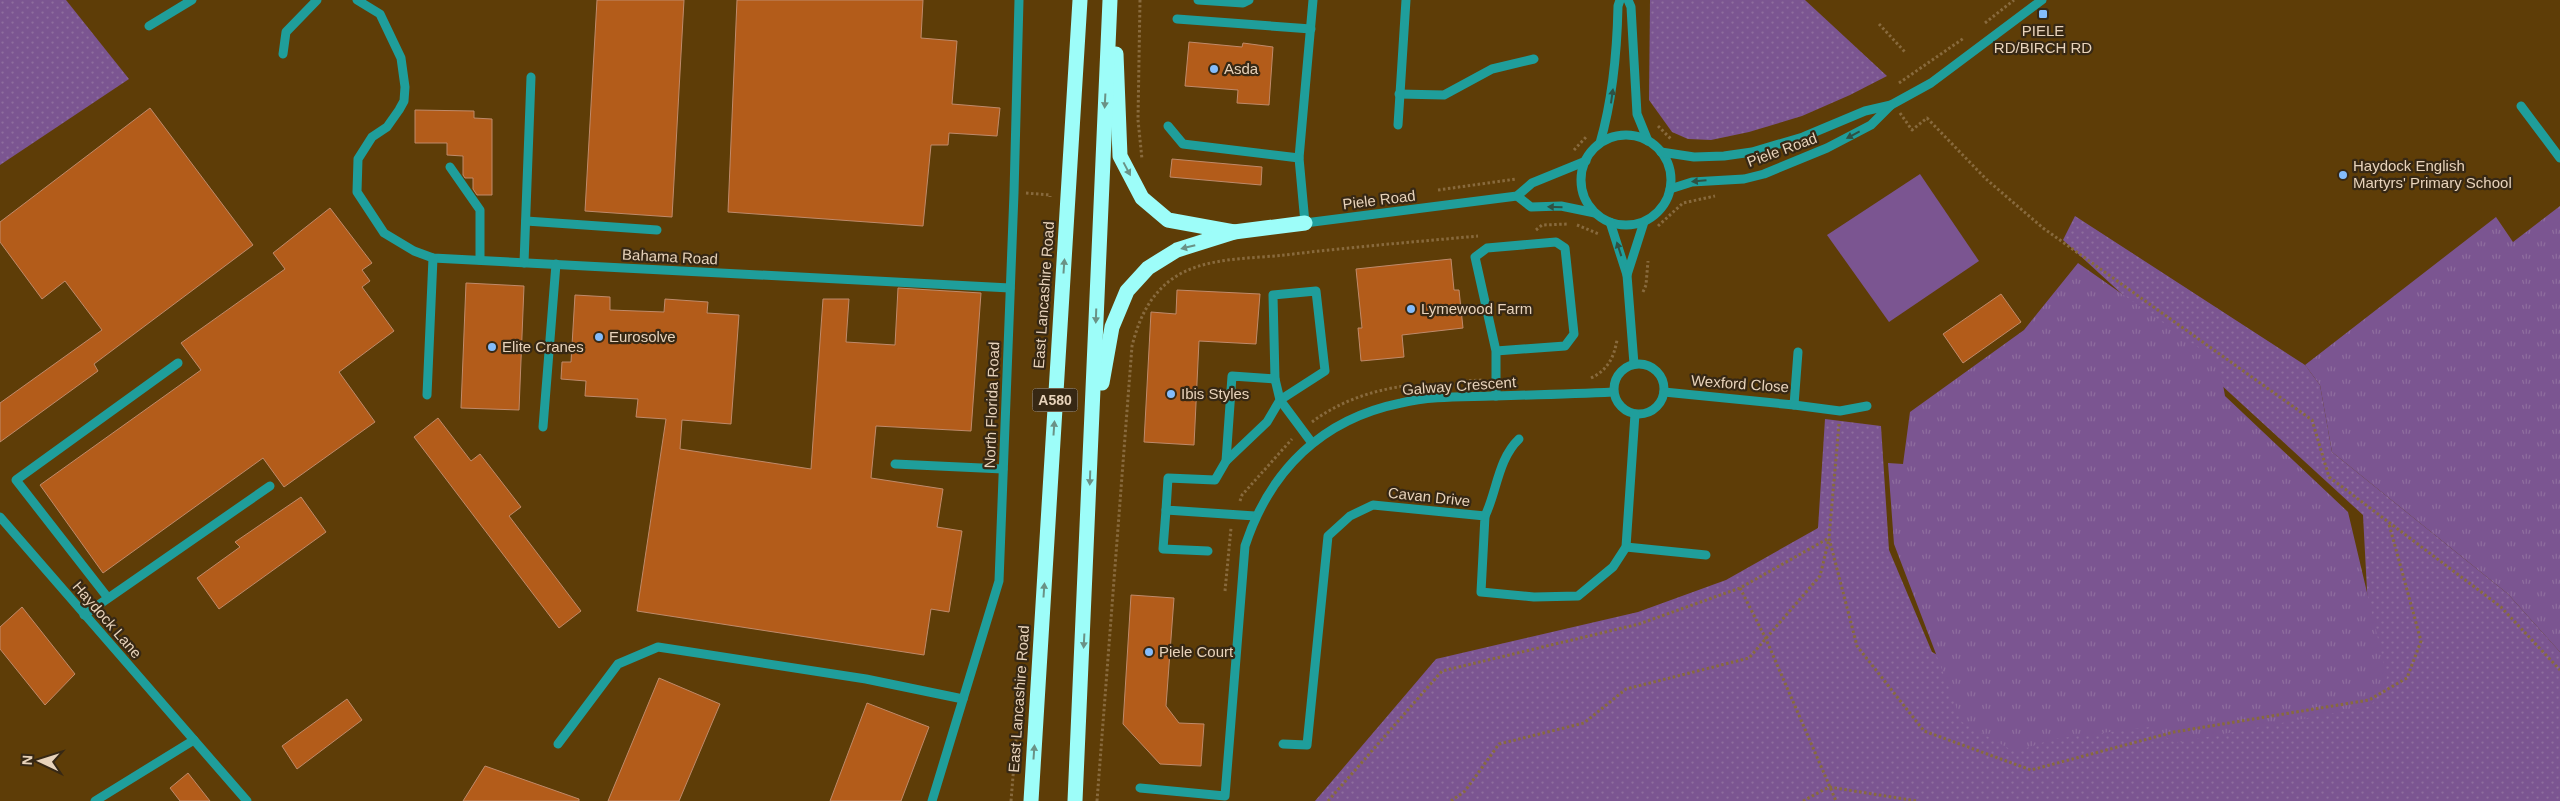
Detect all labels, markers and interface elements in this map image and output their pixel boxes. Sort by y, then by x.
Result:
marker: PIELE RD/BIRCH RD [2037,8,2049,20]
place label: PIELE RD/BIRCH RD [1994,22,2092,56]
place label: Asda [1224,60,1259,77]
marker: Asda [1208,63,1220,75]
one-way arrow [1608,88,1616,104]
one-way arrow [1101,93,1109,109]
street label: Piele Road [1744,129,1819,170]
one-way arrow [1846,130,1860,139]
place label: Haydock English Martyrs' Primary School [2353,157,2512,191]
one-way arrow [1123,162,1131,177]
marker: Haydock English Martyrs' Primary School [2337,169,2349,181]
one-way arrow [1691,178,1707,186]
street label: Piele Road [1341,187,1416,212]
one-way arrow [1546,203,1562,211]
street label: East Lancashire Road [1030,221,1057,369]
one-way arrow [1615,241,1622,256]
one-way arrow [1180,244,1195,252]
street label: Bahama Road [622,246,718,267]
one-way arrow [1060,258,1068,274]
place label: Lymewood Farm [1421,300,1532,317]
marker: Lymewood Farm [1405,303,1417,315]
one-way arrow [1092,308,1100,324]
place label: Eurosolve [609,328,676,345]
marker: Eurosolve [593,331,605,343]
place label: Elite Cranes [502,338,584,355]
marker: Elite Cranes [486,341,498,353]
street label: North Florida Road [981,341,1002,469]
street label: Wexford Close [1691,372,1790,395]
street label: Galway Crescent [1401,373,1517,398]
place label: Ibis Styles [1181,385,1249,402]
road number: A580 [1032,388,1078,412]
marker: Ibis Styles [1165,388,1177,400]
one-way arrow [1050,420,1058,436]
one-way arrow [1086,471,1094,487]
street label: Cavan Drive [1387,484,1471,509]
street label: Haydock Lane [70,578,145,661]
one-way arrow [1040,582,1048,598]
street label: East Lancashire Road [1005,625,1032,773]
one-way arrow [1079,633,1087,649]
place label: Piele Court [1159,643,1234,660]
marker: Piele Court [1143,646,1155,658]
north arrow [15,736,65,786]
one-way arrow [1030,744,1038,760]
text: N [19,754,35,766]

